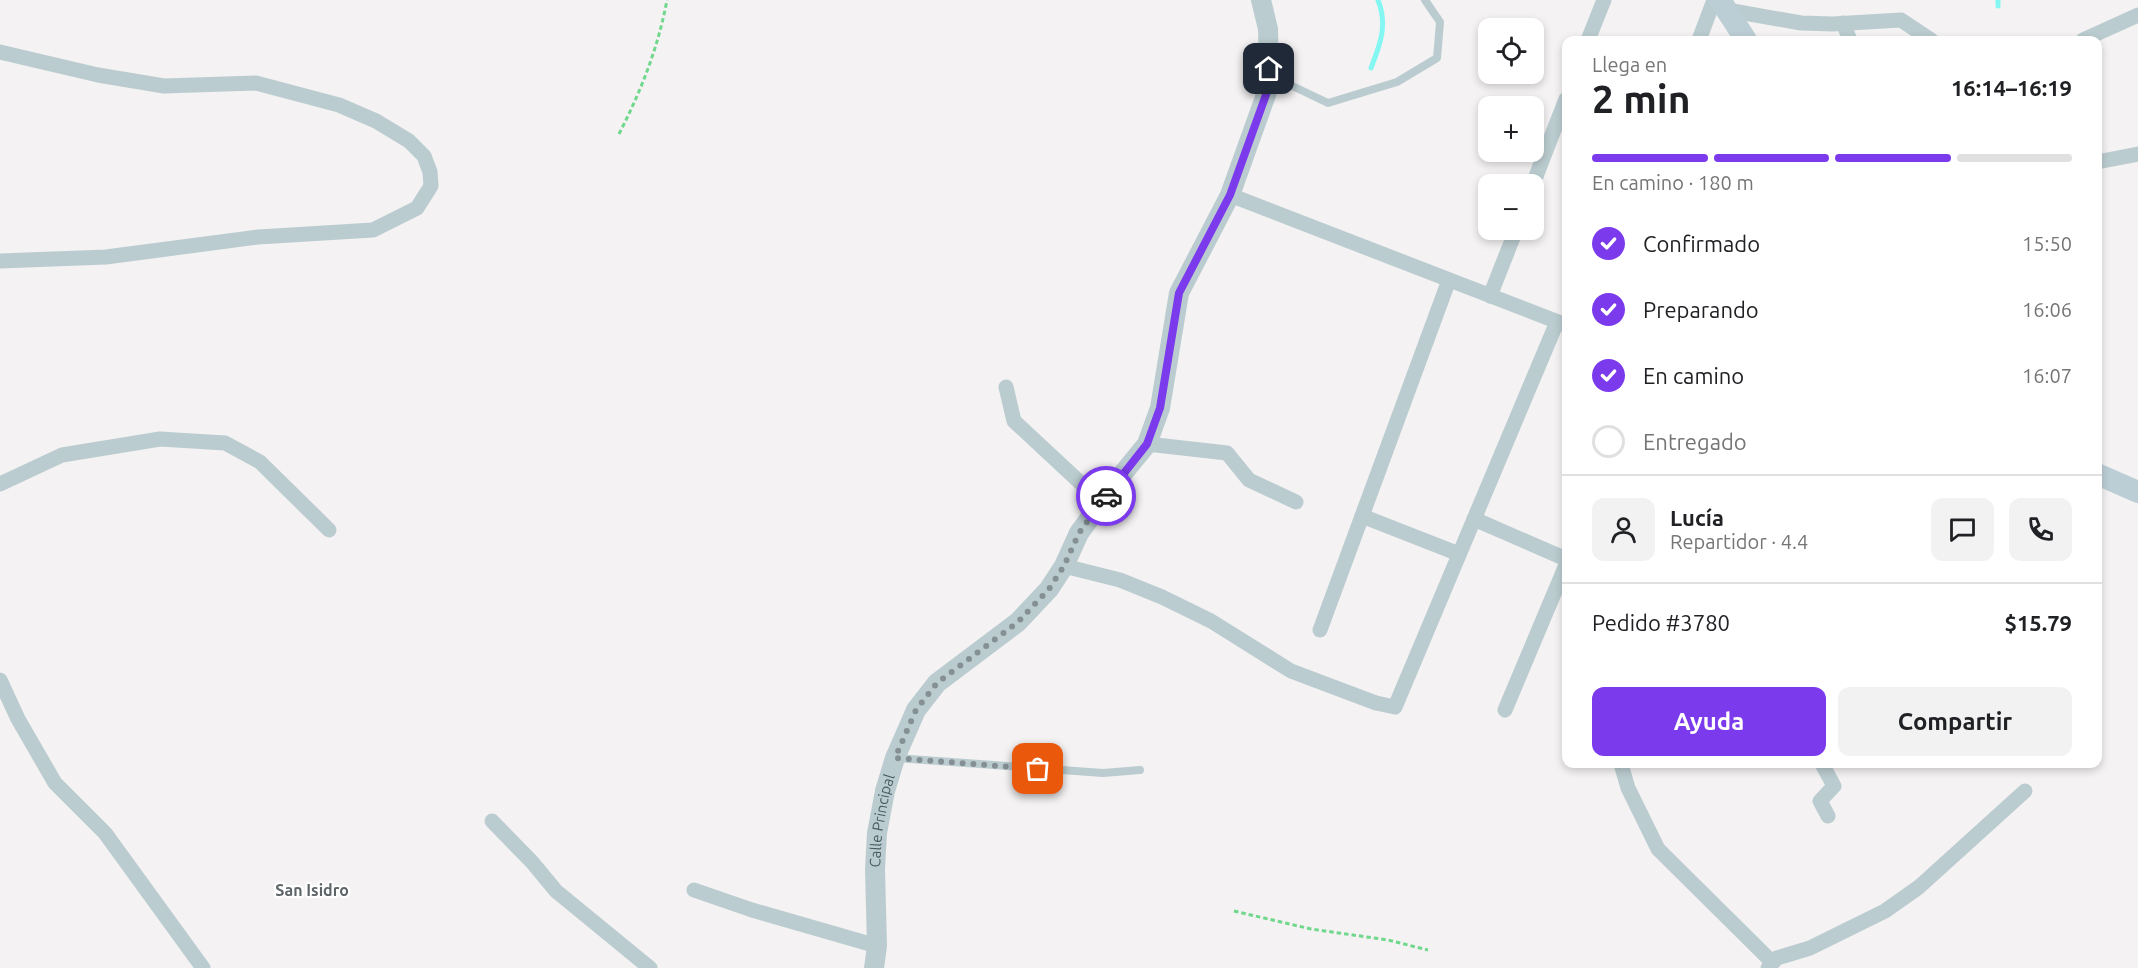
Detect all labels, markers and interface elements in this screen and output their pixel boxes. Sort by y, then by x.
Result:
map controls [1478,18,1544,240]
button: locate [1478,18,1544,84]
pin [1243,43,1294,94]
icon: home [1252,52,1285,85]
text: Llega en [1592,53,1667,76]
text: 16:14–16:19 [1951,75,2072,100]
text: 2 min [1592,77,1691,120]
button: + [1478,96,1544,162]
text: En camino · 180 m [1592,171,1754,194]
button: − [1478,174,1544,240]
icon: check [1592,227,1625,260]
text: Confirmado [1643,231,1760,256]
text: 15:50 [2022,232,2072,255]
icon: check [1592,293,1625,326]
text: Preparando [1643,297,1759,322]
text: 16:06 [2022,298,2072,321]
icon: check [1592,359,1625,392]
text: En camino [1643,363,1744,388]
text: 16:07 [2022,364,2072,387]
text: Entregado [1643,429,1747,454]
courier [1076,466,1136,526]
icon: car [1090,480,1123,513]
button: person [1592,498,1655,561]
button: chat [1931,498,1994,561]
button: phone [2009,498,2072,561]
text: Lucía [1670,505,1724,530]
text: Repartidor · 4.4 [1670,530,1808,553]
text: Pedido #3780 [1592,610,1730,635]
text: $15.79 [2005,610,2072,635]
button: Ayuda [1592,687,1826,756]
button: Compartir [1838,687,2072,756]
pin [1012,743,1063,794]
icon: bag [1021,752,1054,785]
street label: Calle Principal [866,772,898,868]
district label: San Isidro [275,881,349,899]

